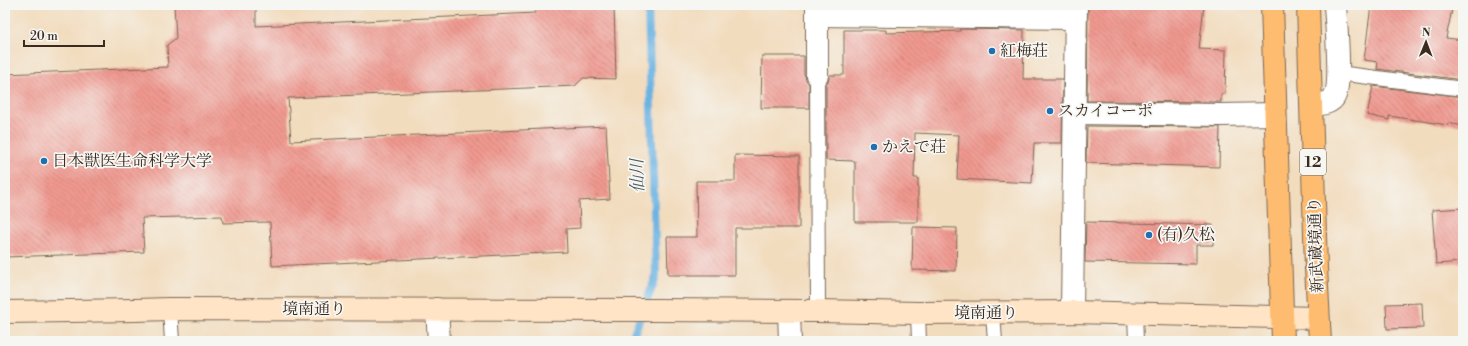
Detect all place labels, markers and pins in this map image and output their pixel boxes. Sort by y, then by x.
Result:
place label: 紅梅荘 [1000,41,1048,61]
marker: 紅梅荘 [987,46,997,56]
place label: スカイコーポ [1058,101,1153,121]
marker: スカイコーポ [1045,106,1055,116]
place label: かえで荘 [882,137,946,157]
marker: かえで荘 [869,142,879,152]
place label: 日本獣医生命科学大学 [52,151,212,171]
marker: 日本獣医生命科学大学 [39,156,49,166]
place label: (有)久松 [1157,225,1215,245]
marker: (有)久松 [1144,230,1154,240]

